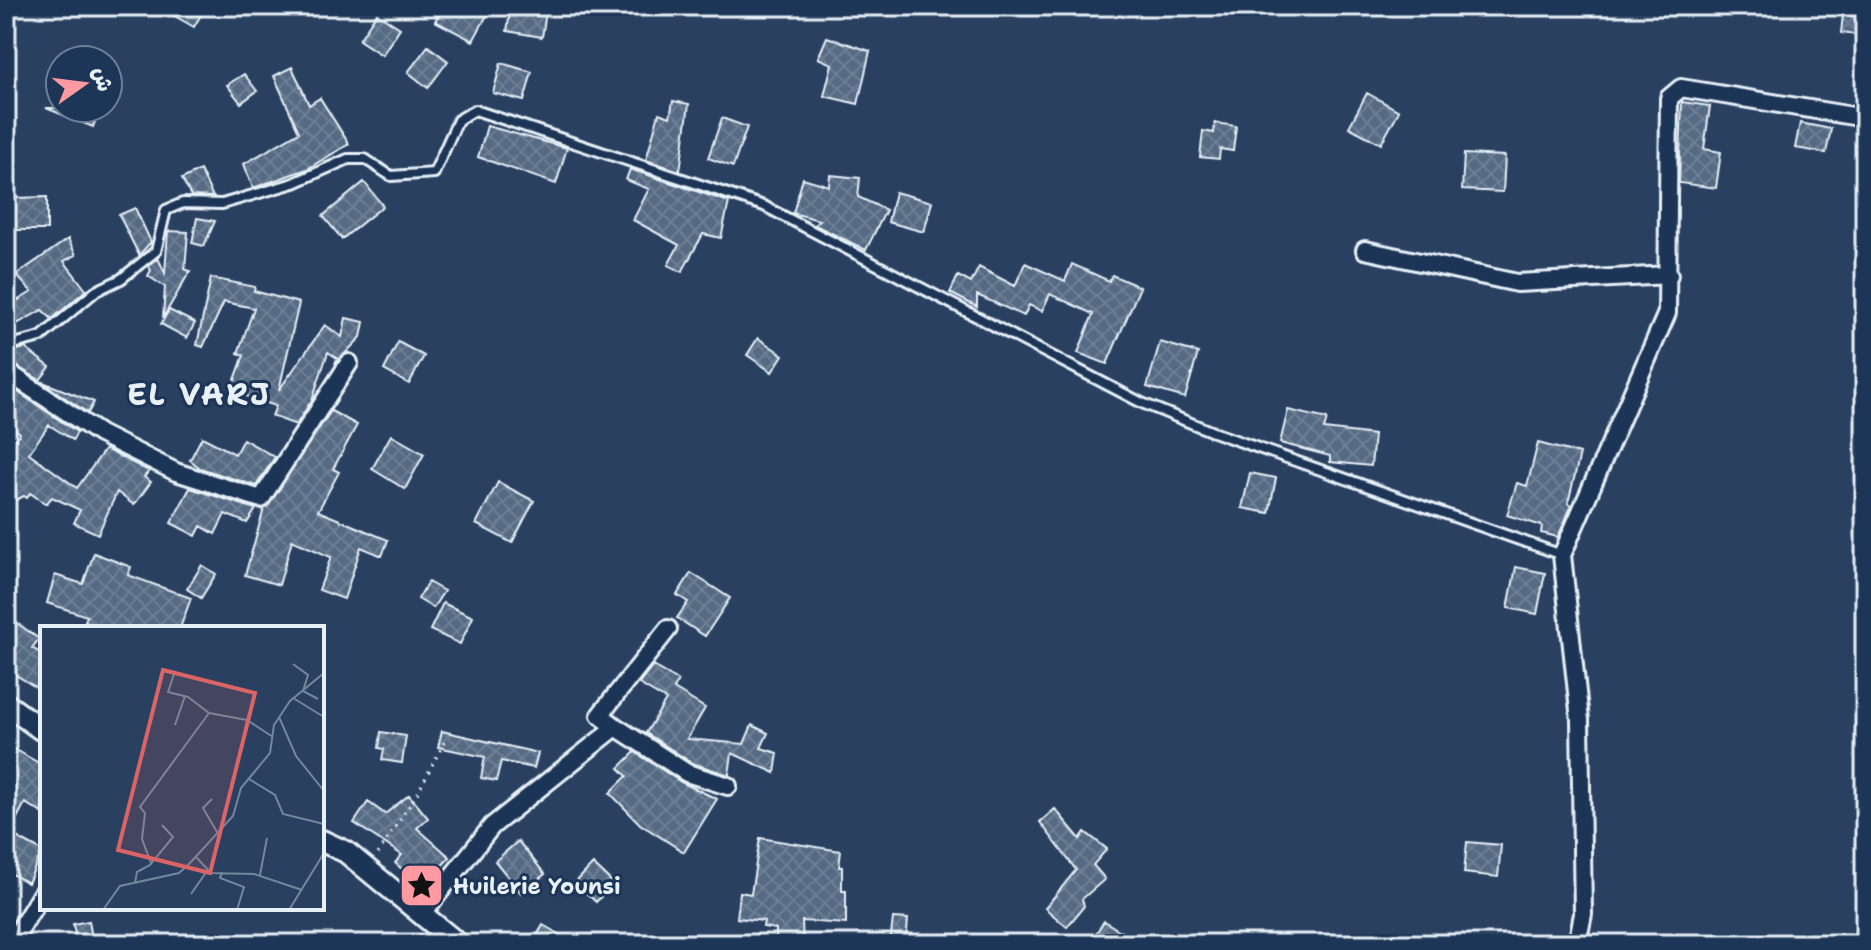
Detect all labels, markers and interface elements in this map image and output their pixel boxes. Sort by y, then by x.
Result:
north arrow [44,44,124,124]
text: ش [86,64,120,95]
district label: EL VARJ [127,374,271,415]
inset map [40,626,324,910]
place icon: Huilerie Younsi [398,862,446,910]
place label: Huilerie Younsi [453,872,621,901]

